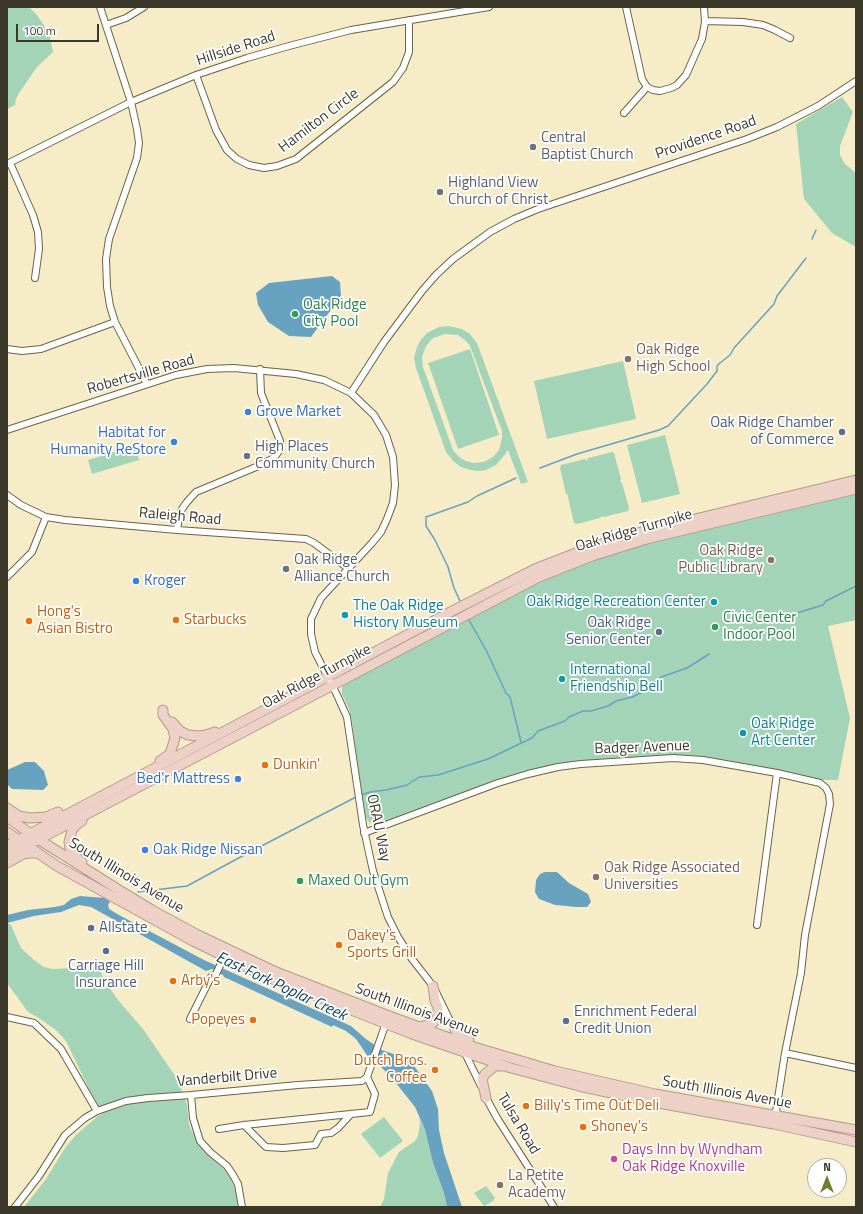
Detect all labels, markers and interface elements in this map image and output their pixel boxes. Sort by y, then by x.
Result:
scale bar [18,16,101,42]
text: 100 m [23,21,56,40]
street label: Hillside Road [194,28,278,70]
street label: Hamilton Circle [275,85,363,157]
street label: Providence Road [653,112,759,164]
place label: Central Baptist Church [541,129,634,164]
marker: Central Baptist Church [528,142,538,152]
place label: Highland View Church of Christ [448,174,548,209]
marker: Highland View Church of Christ [435,187,445,197]
place label: Oak Ridge City Pool [303,296,367,331]
marker: Oak Ridge City Pool [290,309,300,319]
place label: Oak Ridge High School [636,341,711,376]
street label: Robertsville Road [85,351,197,399]
marker: Oak Ridge High School [623,354,633,364]
place label: Grove Market [256,403,341,421]
marker: Grove Market [243,407,253,417]
place label: Oak Ridge Chamber of Commerce [710,414,834,449]
place label: Habitat for Humanity ReStore [50,424,166,459]
marker: Oak Ridge Chamber of Commerce [837,427,847,437]
marker: Habitat for Humanity ReStore [169,437,179,447]
place label: High Places Community Church [255,438,375,473]
marker: High Places Community Church [242,451,252,461]
street label: Raleigh Road [138,504,222,530]
street label: Oak Ridge Turnpike [574,506,694,556]
place label: Oak Ridge Public Library [678,542,763,577]
place label: Oak Ridge Alliance Church [294,551,390,586]
marker: Oak Ridge Public Library [766,555,776,565]
marker: Oak Ridge Alliance Church [281,564,291,574]
place label: Kroger [144,572,186,590]
marker: Kroger [131,576,141,586]
place label: Oak Ridge Recreation Center [526,593,706,611]
place label: The Oak Ridge History Museum [353,597,458,632]
marker: Oak Ridge Recreation Center [709,597,719,607]
place label: Hong's Asian Bistro [37,603,113,638]
place label: Civic Center Indoor Pool [723,609,796,644]
marker: The Oak Ridge History Museum [340,610,350,620]
place label: Starbucks [184,611,247,629]
place label: Oak Ridge Senior Center [566,614,651,649]
marker: Starbucks [171,615,181,625]
marker: Hong's Asian Bistro [24,616,34,626]
marker: Civic Center Indoor Pool [710,622,720,632]
marker: Oak Ridge Senior Center [654,627,664,637]
street label: Oak Ridge Turnpike [260,641,374,713]
place label: International Friendship Bell [570,661,663,696]
marker: International Friendship Bell [557,674,567,684]
place label: Oak Ridge Art Center [751,715,815,750]
marker: Oak Ridge Art Center [738,728,748,738]
street label: Badger Avenue [594,737,690,759]
place label: Dunkin' [273,756,320,774]
marker: Dunkin' [260,760,270,770]
place label: Bed'r Mattress [136,770,230,788]
marker: Bed'r Mattress [233,774,243,784]
street label: ORAU Way [362,793,394,863]
street label: South Illinois Avenue [65,835,187,917]
place label: Oak Ridge Nissan [153,841,263,859]
marker: Oak Ridge Nissan [140,845,150,855]
place label: Oak Ridge Associated Universities [604,859,740,894]
place label: Maxed Out Gym [308,872,409,890]
marker: Oak Ridge Associated Universities [591,872,601,882]
marker: Maxed Out Gym [295,876,305,886]
place label: Allstate [99,919,147,937]
marker: Allstate [86,923,96,933]
place label: Oakey's Sports Grill [347,927,416,962]
marker: Oakey's Sports Grill [334,940,344,950]
marker: Carriage Hill Insurance [101,946,111,956]
water label: East Fork Poplar Creek [213,948,349,1026]
place label: Carriage Hill Insurance [68,957,144,992]
place label: Arby's [181,972,220,990]
marker: Arby's [168,976,178,986]
street label: South Illinois Avenue [352,980,482,1042]
place label: Enrichment Federal Credit Union [574,1003,697,1038]
place label: Popeyes [191,1011,245,1029]
marker: Popeyes [248,1015,258,1025]
marker: Enrichment Federal Credit Union [561,1016,571,1026]
place label: Dutch Bros. Coffee [354,1052,427,1087]
street label: Vanderbilt Drive [176,1065,278,1091]
marker: Dutch Bros. Coffee [430,1065,440,1075]
street label: South Illinois Avenue [661,1073,793,1113]
street label: Tulsa Road [493,1090,543,1158]
place label: Billy's Time Out Deli [534,1097,659,1115]
marker: Billy's Time Out Deli [521,1101,531,1111]
place label: Shoney's [591,1118,648,1136]
marker: Shoney's [578,1122,588,1132]
place label: Days Inn by Wyndham Oak Ridge Knoxville [622,1141,763,1176]
marker: Days Inn by Wyndham Oak Ridge Knoxville [609,1154,619,1164]
north arrow [807,1158,847,1198]
text: N [823,1159,831,1175]
place label: La Petite Academy [508,1167,566,1202]
marker: La Petite Academy [495,1180,505,1190]

